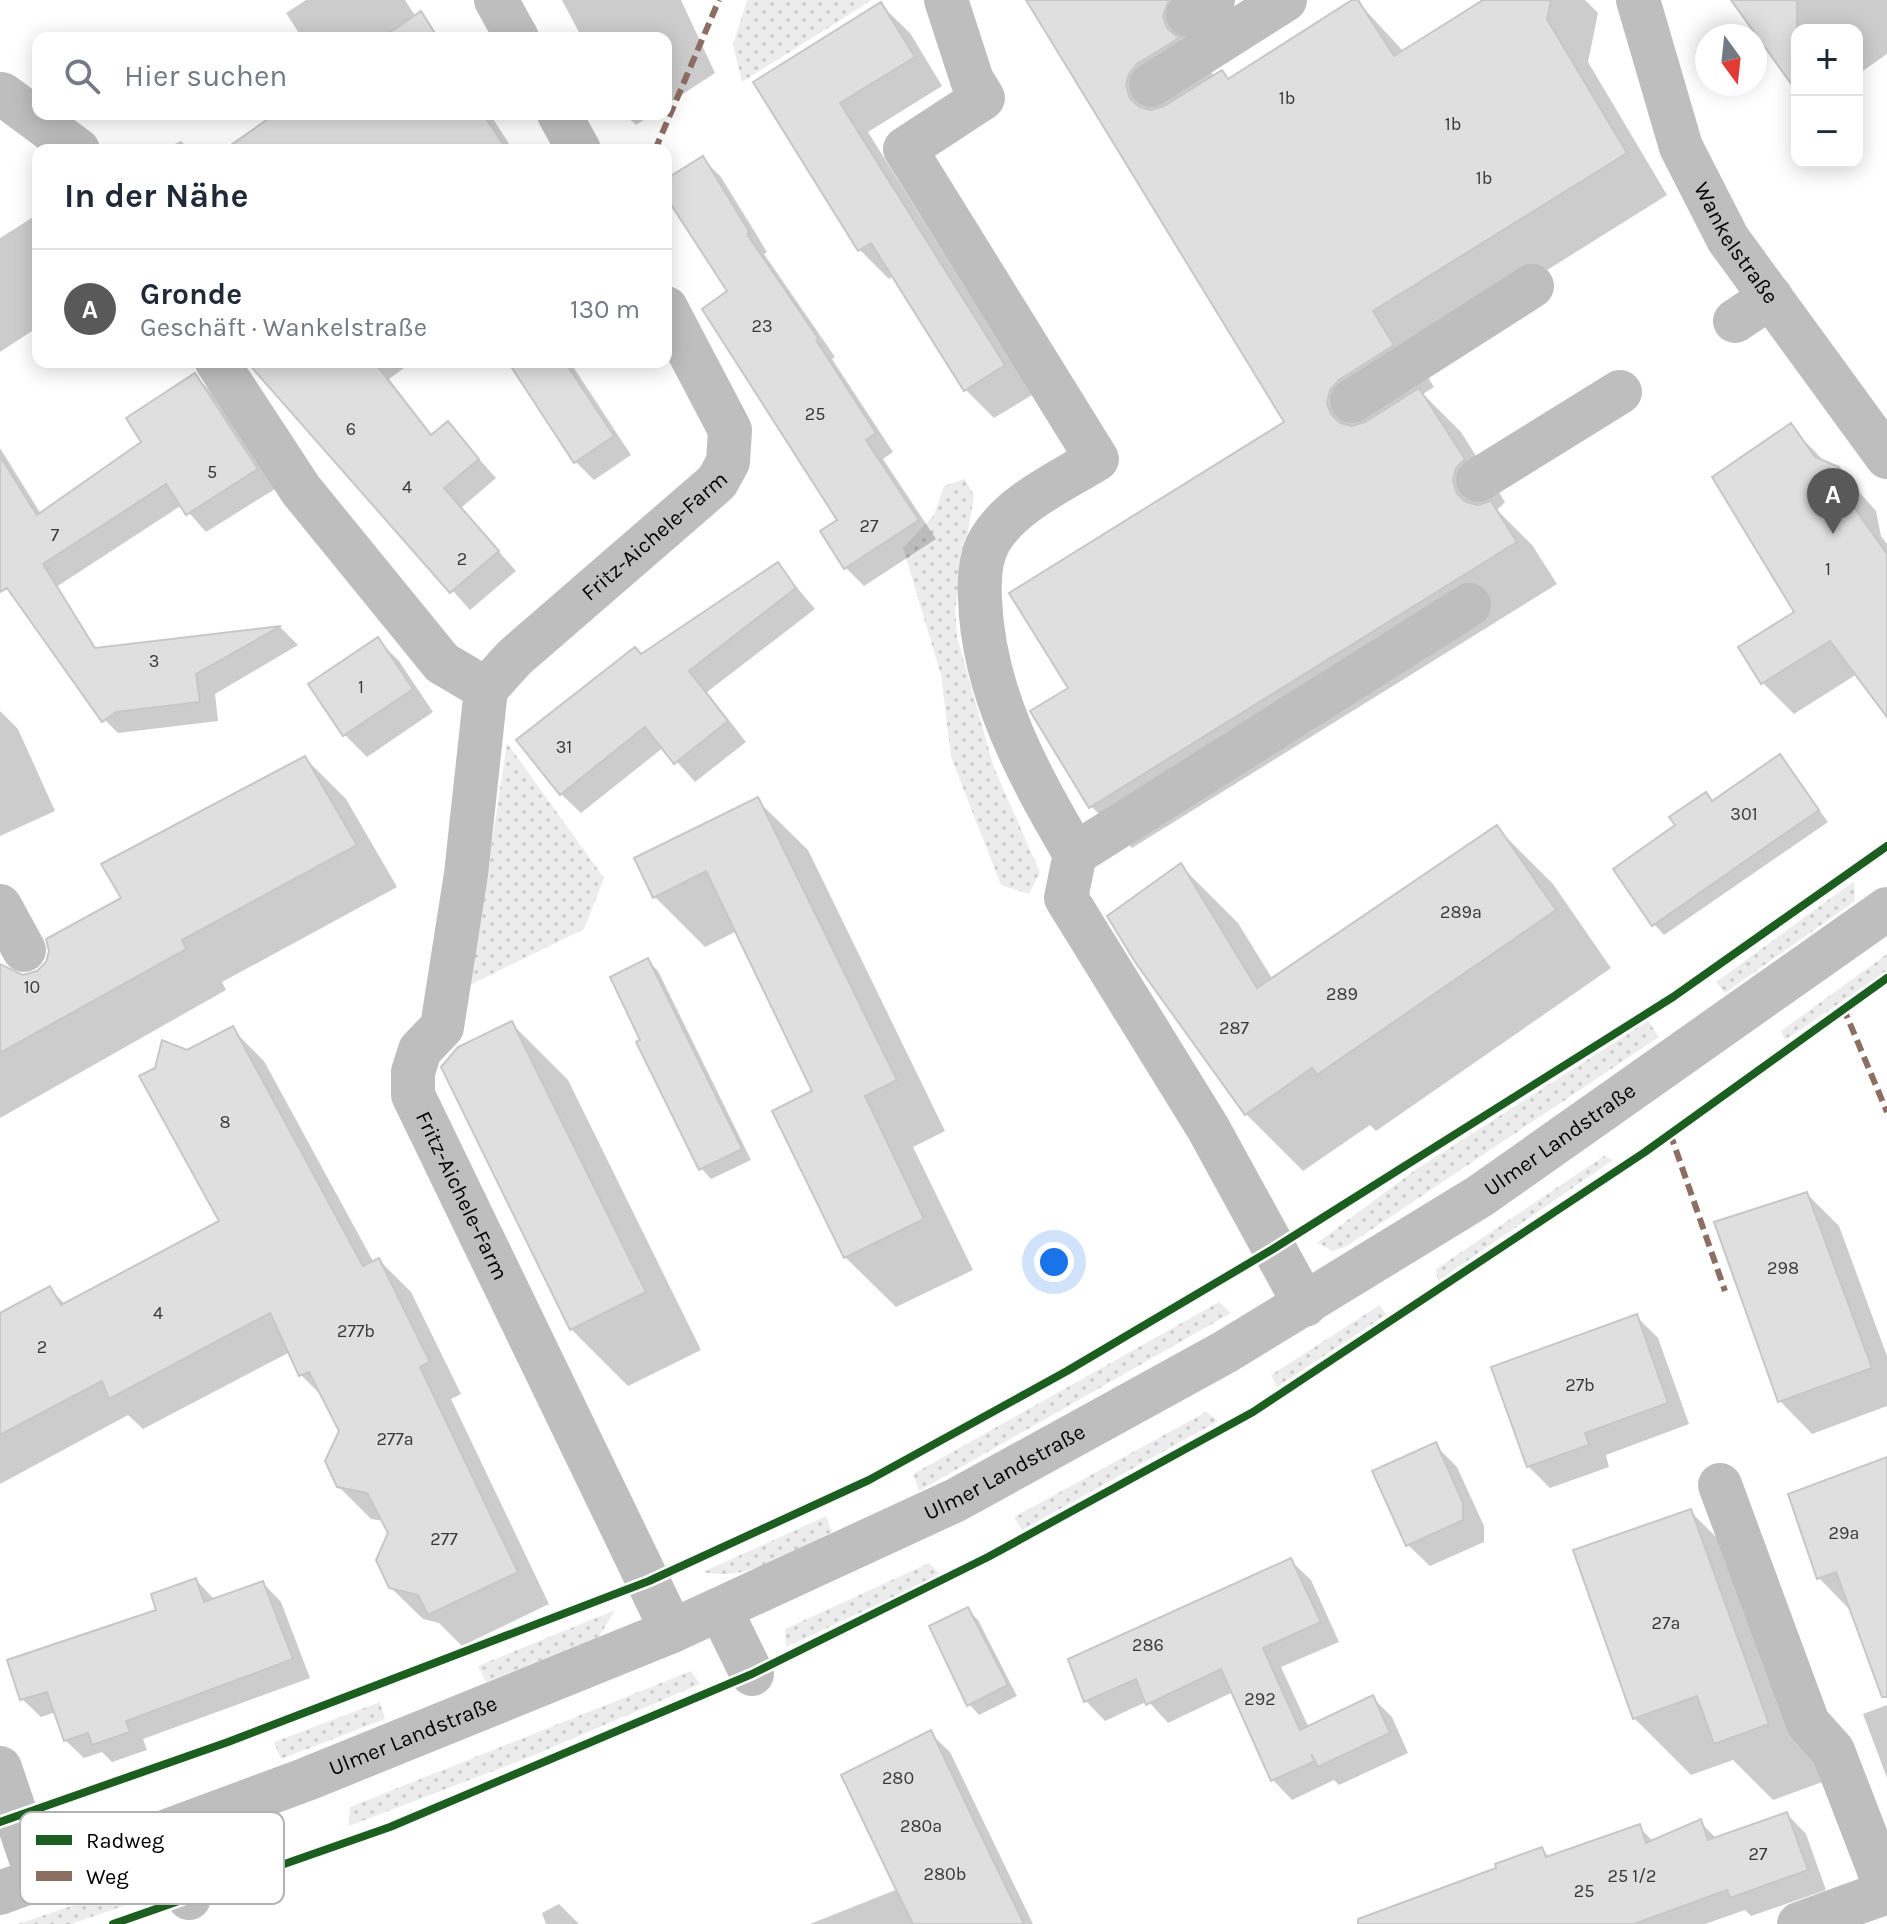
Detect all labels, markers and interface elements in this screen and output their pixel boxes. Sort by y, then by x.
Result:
north arrow [1695,24,1767,96]
map controls [1791,24,1863,168]
button: + [1791,24,1863,96]
search box [32,32,672,120]
icon: search [60,54,104,98]
text: Hier suchen [124,58,287,94]
house number: 1b [1279,87,1295,109]
button: − [1791,96,1863,168]
house number: 1b [1445,113,1461,135]
house number: 1b [1476,167,1492,189]
text: In der Nähe [64,176,248,216]
street label: Wankelstraße [1688,178,1784,309]
text: Gronde [140,276,242,312]
text: A [82,294,98,325]
text: 130 m [570,294,640,325]
text: Geschäft · Wankelstraße [140,312,427,343]
house number: 23 [751,315,773,337]
house number: 25 [805,403,825,425]
house number: 6 [346,418,356,440]
house number: 5 [207,461,217,483]
street label: Fritz-Aichele-Farm [577,466,733,606]
pin: A [1807,468,1859,534]
house number: 4 [402,476,412,498]
house number: 27 [860,515,879,537]
house number: 7 [51,524,60,546]
house number: 2 [457,548,467,570]
house number: 1 [1825,558,1831,580]
house number: 3 [149,650,159,672]
house number: 1 [358,676,364,698]
house number: 31 [556,736,572,758]
house number: 301 [1730,803,1758,825]
house number: 289a [1440,901,1482,923]
house number: 10 [24,976,40,998]
house number: 289 [1326,983,1358,1005]
house number: 287 [1219,1017,1250,1039]
street label: Ulmer Landstraße [1479,1077,1641,1202]
street label: Fritz-Aichele-Farm [410,1107,513,1284]
house number: 8 [219,1111,231,1133]
your location [1034,1242,1074,1282]
house number: 298 [1767,1257,1799,1279]
house number: 4 [153,1302,163,1324]
house number: 277b [337,1320,375,1342]
house number: 2 [37,1336,47,1358]
house number: 27b [1565,1374,1595,1396]
street label: Ulmer Landstraße [920,1418,1090,1526]
house number: 277a [376,1428,414,1450]
house number: 29a [1829,1522,1859,1544]
house number: 277 [430,1528,458,1550]
house number: 27a [1652,1612,1680,1634]
house number: 286 [1132,1634,1164,1656]
house number: 292 [1244,1688,1276,1710]
street label: Ulmer Landstraße [325,1690,501,1782]
house number: 280 [882,1767,914,1789]
legend [20,1812,284,1904]
house number: 280a [900,1815,942,1837]
text: Radweg [86,1828,165,1854]
house number: 27 [1749,1843,1768,1865]
house number: 280b [924,1863,966,1885]
text: Weg [86,1864,129,1890]
house number: 25 1/2 [1607,1865,1657,1887]
house number: 25 [1574,1880,1594,1902]

